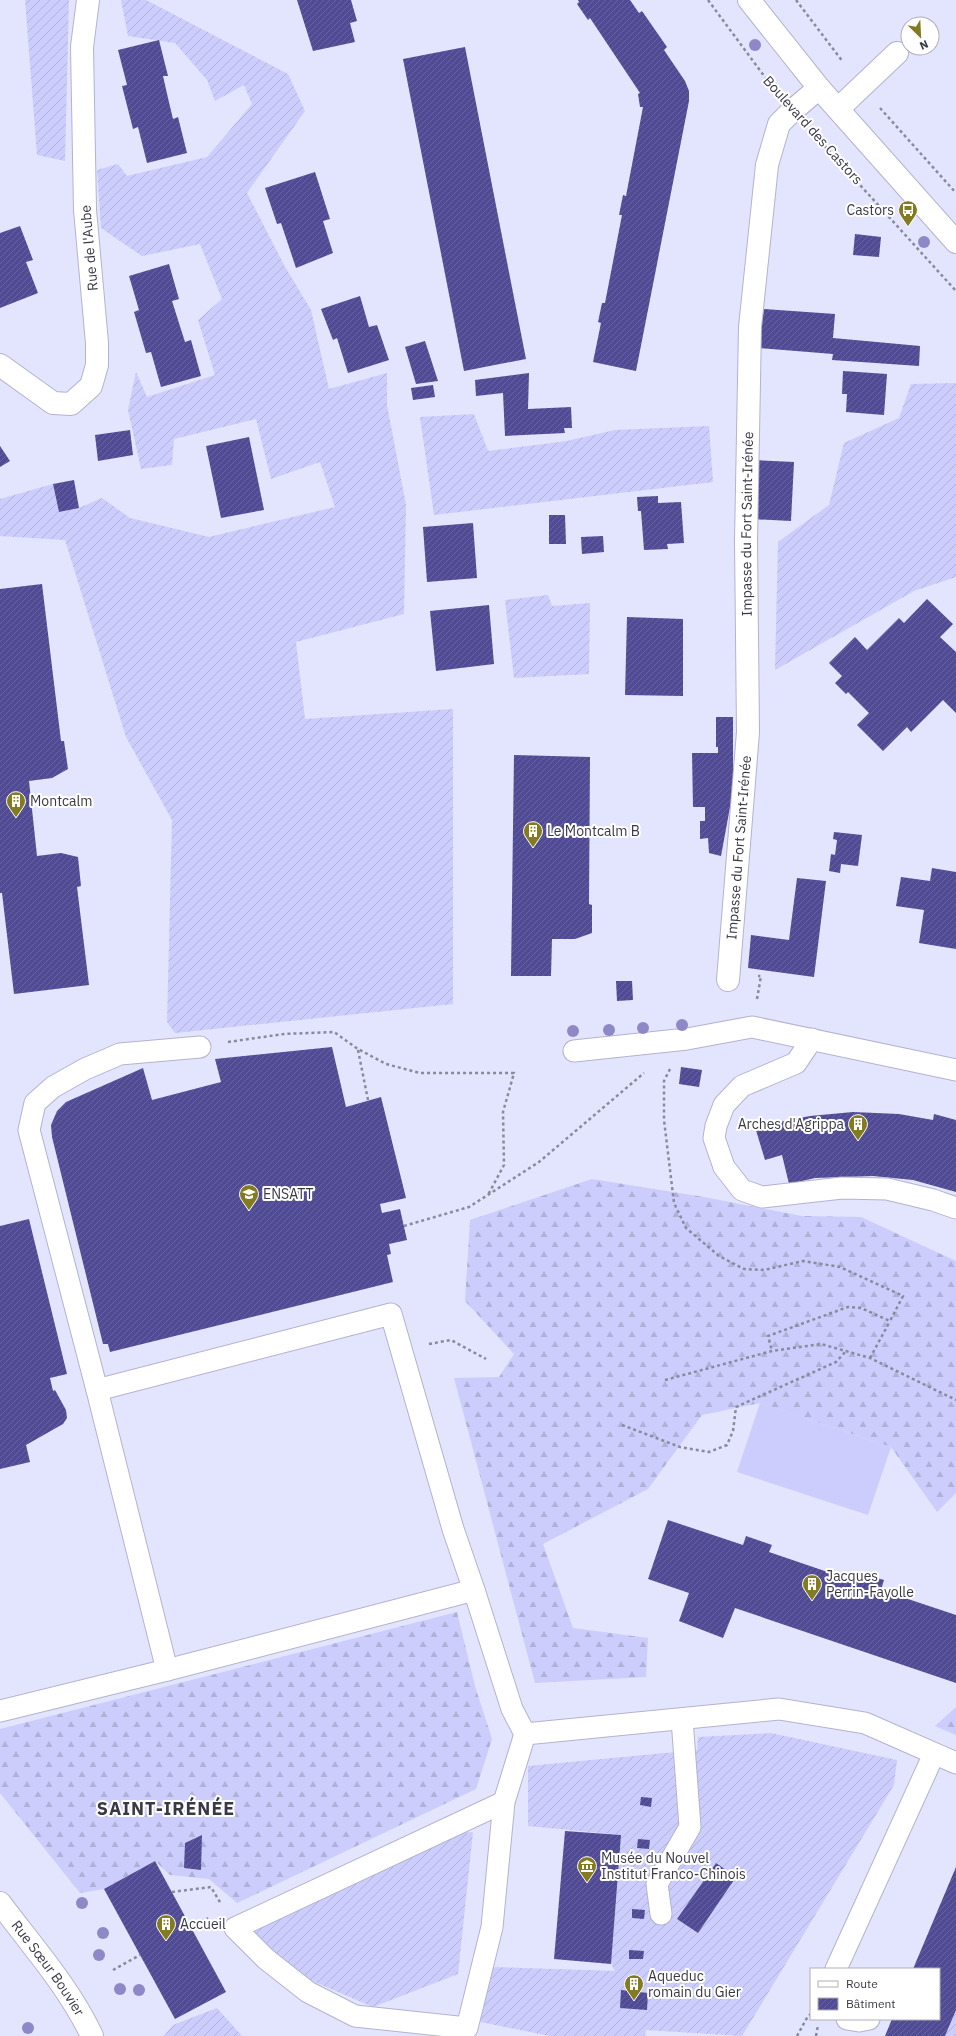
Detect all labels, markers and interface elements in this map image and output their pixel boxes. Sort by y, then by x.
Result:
north arrow [900,16,940,56]
text: N [918,37,931,53]
street label: Boulevard des Castors [759,72,867,188]
bus stop icon: Castors [897,199,919,227]
place label: Castors [846,201,894,219]
street label: Rue de l'Aube [76,204,102,292]
street label: Impasse du Fort Saint-Irénée [737,431,757,616]
street label: Impasse du Fort Saint-Irénée [722,754,755,940]
building icon: Montcalm [5,790,27,818]
place label: Montcalm [30,792,93,810]
building icon: Le Montcalm B [522,820,544,848]
place label: Le Montcalm B [547,822,640,840]
building icon: Arches d'Agrippa [847,1113,869,1141]
place label: Arches d'Agrippa [738,1115,845,1133]
school or university icon: ENSATT [238,1183,260,1211]
place label: ENSATT [263,1185,314,1203]
place label: Jacques Perrin-Fayolle [826,1567,914,1601]
building icon: Jacques Perrin-Fayolle [801,1573,823,1601]
district label: SAINT-IRÉNÉE [97,1796,235,1820]
place label: Musée du Nouvel Institut Franco-Chinois [601,1849,746,1883]
museum icon: Musée du Nouvel Institut Franco-Chinois [576,1855,598,1883]
building icon: Accueil [155,1913,177,1941]
place label: Accueil [180,1915,226,1933]
street label: Rue Sœur Bouvier [7,1917,89,2019]
place label: Aqueduc romain du Gier [648,1967,741,2001]
legend [810,1968,940,2020]
building icon: Aqueduc romain du Gier [623,1973,645,2001]
text: Route [846,1976,878,1991]
text: Bâtiment [846,1996,896,2011]

